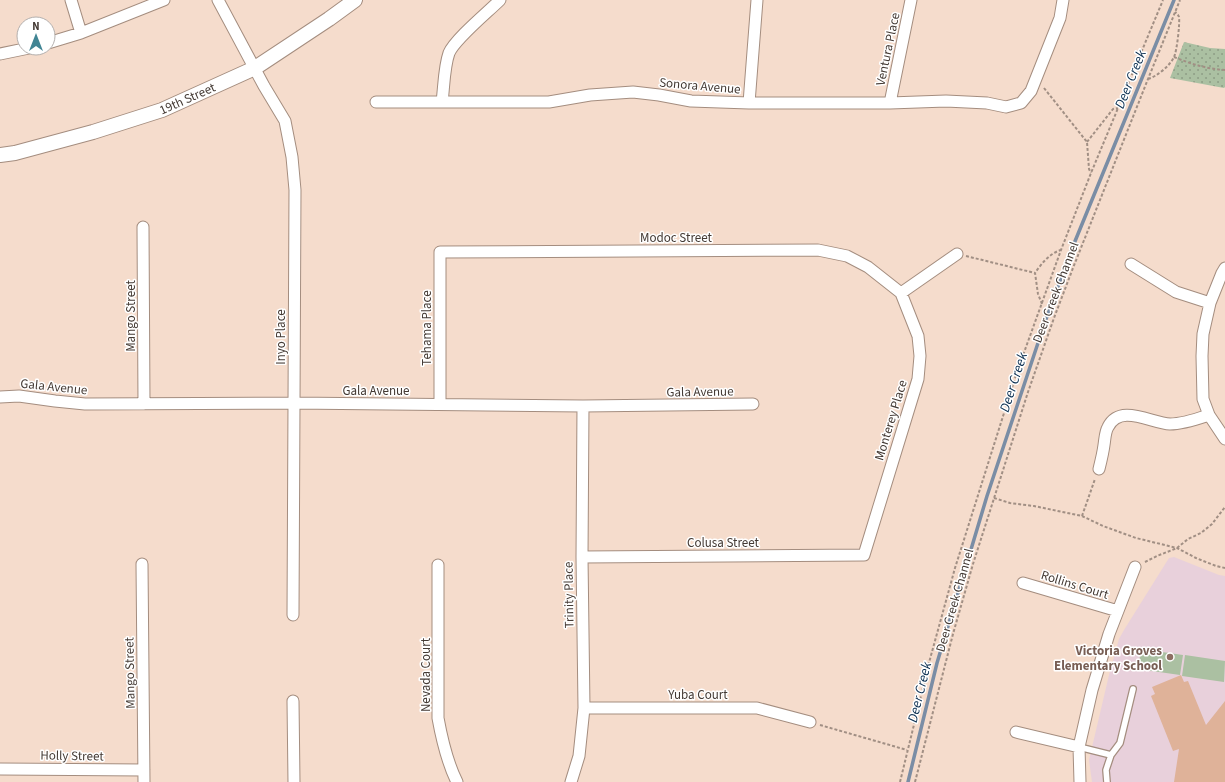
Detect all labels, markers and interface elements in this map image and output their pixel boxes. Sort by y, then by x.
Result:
street label: Ventura Place [871,11,904,87]
north arrow [16,16,56,56]
text: N [32,19,40,34]
water label: Deer Creek [1110,47,1152,112]
street label: Sonora Avenue [658,73,741,99]
street label: 19th Street [157,78,219,119]
street label: Modoc Street [640,229,713,247]
street label: Deer Creek Channel [1028,239,1083,345]
street label: Mango Street [122,280,140,352]
street label: Tehama Place [418,290,436,366]
street label: Inyo Place [272,309,290,365]
water label: Deer Creek [995,350,1033,415]
street label: Gala Avenue [20,375,88,399]
street label: Monterey Place [870,378,912,463]
street label: Gala Avenue [342,382,410,400]
street label: Gala Avenue [666,382,734,402]
street label: Colusa Street [687,534,760,552]
street label: Deer Creek Channel [932,546,978,654]
street label: Trinity Place [559,561,579,629]
street label: Rollins Court [1039,566,1111,604]
street label: Mango Street [120,636,140,709]
street label: Nevada Court [417,637,435,712]
place label: Victoria Groves Elementary School [1054,642,1162,675]
marker: Victoria Groves Elementary School [1165,652,1175,662]
water label: Deer Creek [903,660,937,725]
street label: Yuba Court [667,686,728,704]
street label: Holly Street [40,746,104,766]

